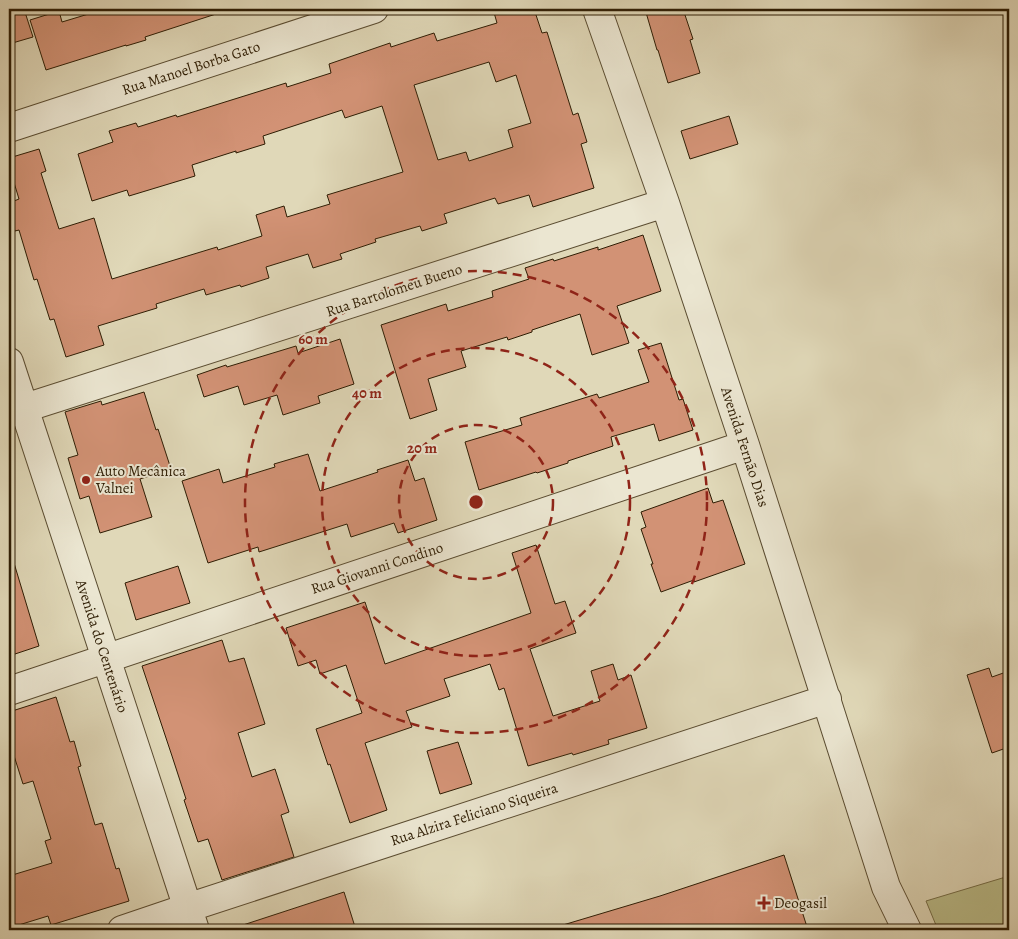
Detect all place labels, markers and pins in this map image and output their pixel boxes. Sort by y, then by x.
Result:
place label: Auto Mecânica Valnei [95,461,186,498]
marker: Auto Mecânica Valnei [80,474,92,486]
centre of rings [467,493,485,511]
place label: Deogasil [774,893,827,913]
marker: Deogasil [758,897,770,909]

